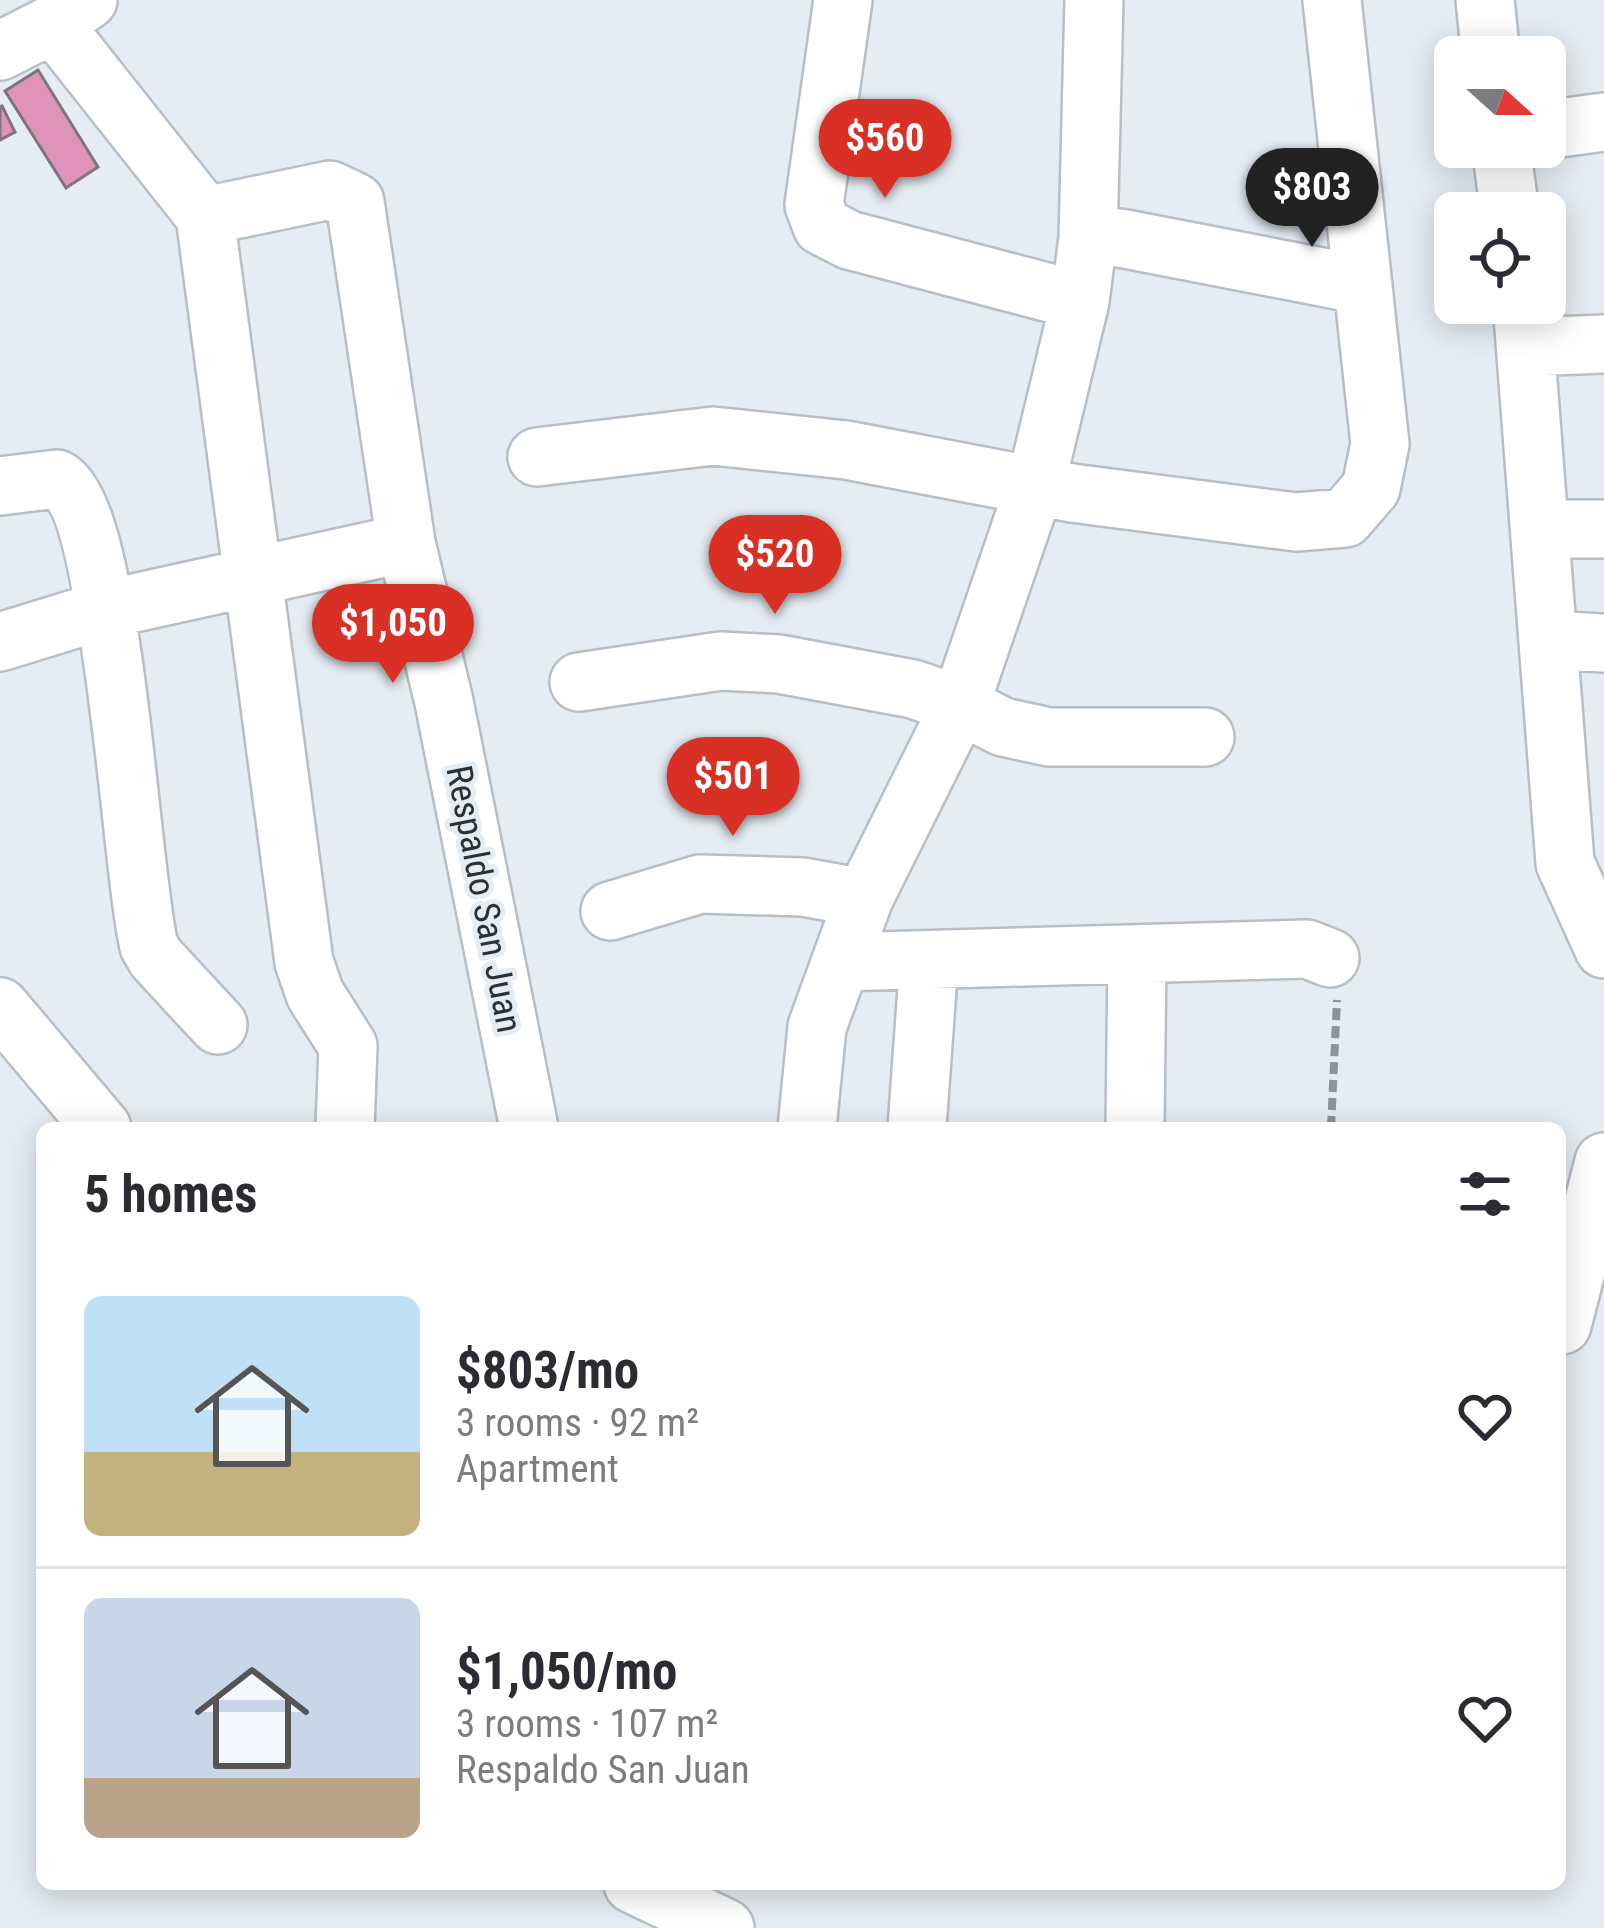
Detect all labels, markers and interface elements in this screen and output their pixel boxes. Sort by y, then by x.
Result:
north arrow [1434,36,1566,168]
map controls [1434,36,1566,324]
pin: $560 [814,99,956,201]
text: $560 [846,115,924,161]
pin: $803 [1241,148,1383,250]
text: $803 [1273,164,1351,210]
button: locate [1434,192,1566,324]
pin: $520 [704,515,846,617]
text: $520 [736,531,814,577]
pin: $1,050 [295,584,491,686]
text: $1,050 [339,600,447,646]
pin: $501 [662,737,804,839]
text: $501 [694,753,772,799]
street label: Respaldo San Juan [438,762,530,1036]
icon: filters [1452,1161,1518,1227]
text: 5 homes [84,1165,257,1224]
text: $803/mo [456,1341,639,1400]
icon: home [180,1344,324,1488]
icon: heart [1452,1383,1518,1449]
text: 3 rooms · 92 m² [456,1400,699,1446]
text: Apartment [456,1446,619,1492]
text: $1,050/mo [456,1642,677,1701]
icon: home [180,1646,324,1790]
icon: heart [1452,1685,1518,1751]
text: 3 rooms · 107 m² [456,1701,718,1747]
text: Respaldo San Juan [456,1747,750,1793]

